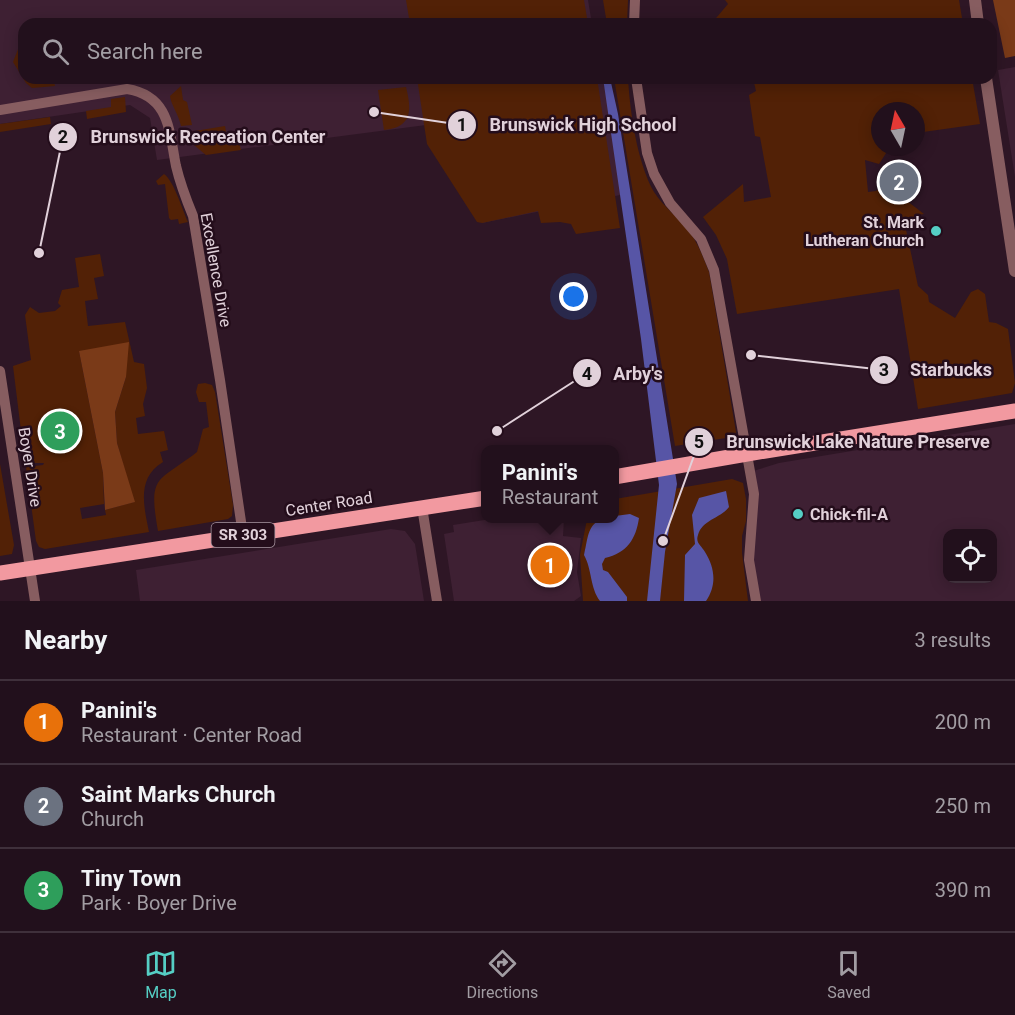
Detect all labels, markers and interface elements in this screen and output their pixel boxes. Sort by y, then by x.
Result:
search box [18,18,997,84]
icon: search [39,35,72,68]
text: Search here [87,39,203,64]
north arrow [871,102,925,156]
callout: Brunswick High School [447,107,688,143]
text: 1 [457,114,467,135]
text: Brunswick High School [490,114,676,135]
callout: Brunswick Recreation Center [48,119,337,155]
text: 2 [58,126,68,147]
text: Brunswick Recreation Center [91,126,326,147]
pin: 2 [880,160,918,204]
street label: Excellence Drive [197,211,235,329]
place label: St. Mark Lutheran Church [805,213,924,250]
marker: St. Mark Lutheran Church [929,224,943,238]
your location [559,282,588,311]
callout: Starbucks [869,352,1004,388]
callout: Arby's [572,355,675,391]
text: 3 [879,359,889,380]
text: Starbucks [910,359,992,380]
text: 4 [582,363,592,384]
text: Arby's [613,363,663,384]
pin: 3 [40,408,80,454]
callout: Brunswick Lake Nature Preserve [684,424,1002,460]
street label: Boyer Drive [14,426,46,508]
text: 5 [694,431,704,452]
text: Brunswick Lake Nature Preserve [726,431,990,452]
popup [481,445,619,523]
text: Panini's [502,460,578,485]
text: Restaurant [502,485,598,509]
street label: Center Road [284,488,374,520]
place label: Chick-fil-A [810,505,888,524]
marker: Chick-fil-A [791,507,805,521]
road number: SR 303 [212,523,274,547]
map controls [943,529,997,583]
button: locate [943,529,997,583]
pin: 1 [530,542,570,588]
text: Nearby [24,625,107,655]
text: 3 results [915,628,991,652]
text: Panini's [81,698,157,723]
text: 1 [38,710,49,734]
text: 200 m [935,710,991,734]
text: Restaurant · Center Road [81,723,302,747]
text: Saint Marks Church [81,782,276,807]
text: 2 [38,794,49,818]
text: 250 m [935,794,991,818]
text: Church [81,807,144,831]
text: Tiny Town [81,866,181,891]
text: 3 [38,878,49,902]
text: 390 m [935,878,991,902]
text: Park · Boyer Drive [81,891,237,915]
tab: Map [144,947,177,1002]
tab: Directions [466,947,538,1002]
tab: Saved [827,947,871,1002]

